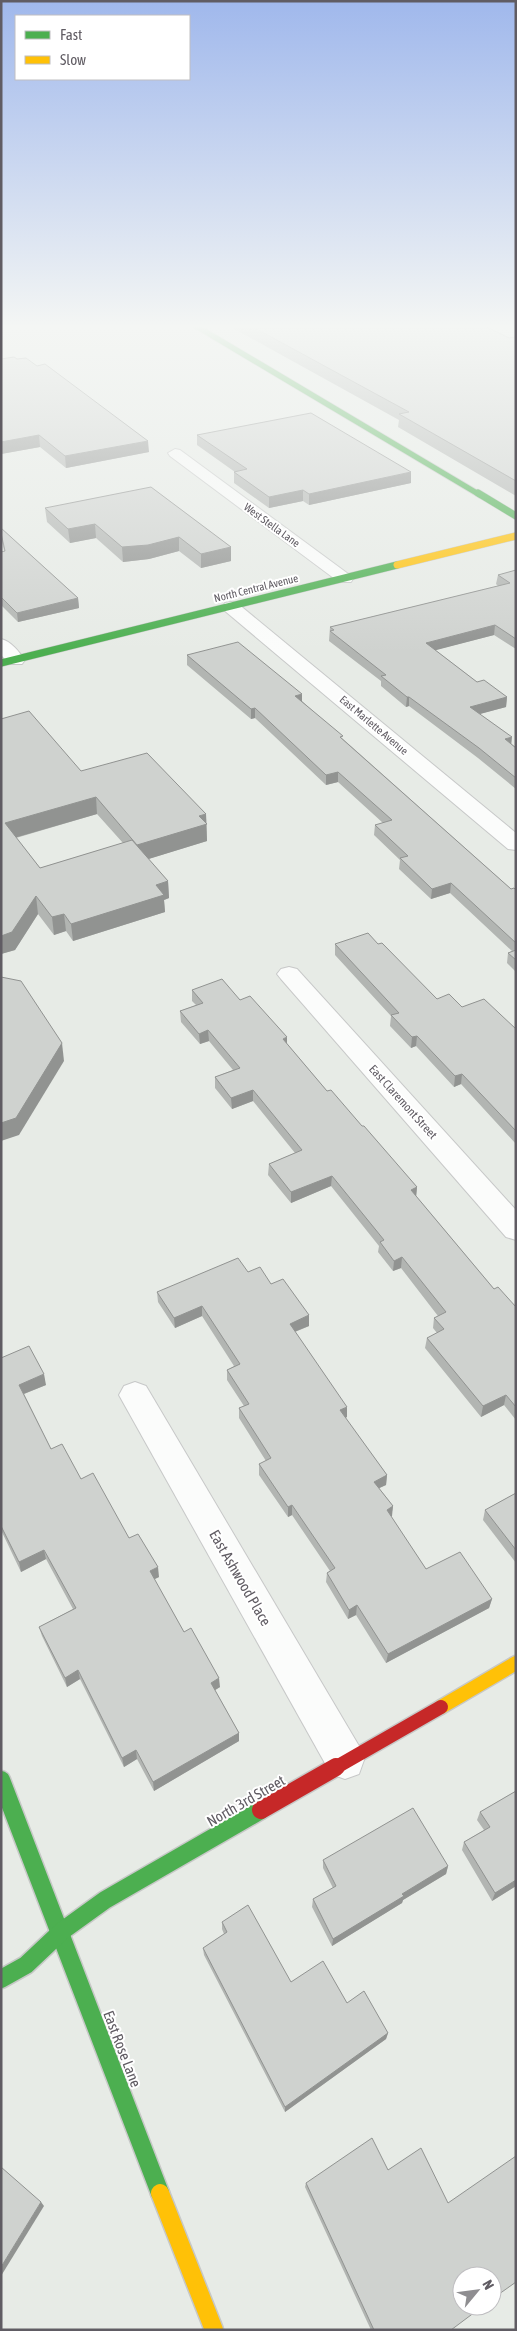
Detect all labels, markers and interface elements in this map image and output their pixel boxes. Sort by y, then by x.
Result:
legend [15,15,190,80]
text: Fast [60,26,82,43]
text: Slow [60,51,86,68]
street label: West Stella Lane [242,501,302,549]
street label: North Central Avenue [213,572,299,604]
street label: East Marlette Avenue [338,693,410,757]
street label: East Claremont Street [366,1062,440,1142]
street label: East Ashwood Place [206,1527,275,1629]
street label: North 3rd Street [204,1771,288,1830]
street label: East Rose Lane [100,2008,145,2090]
north arrow [452,2266,502,2316]
text: N [479,2277,497,2292]

